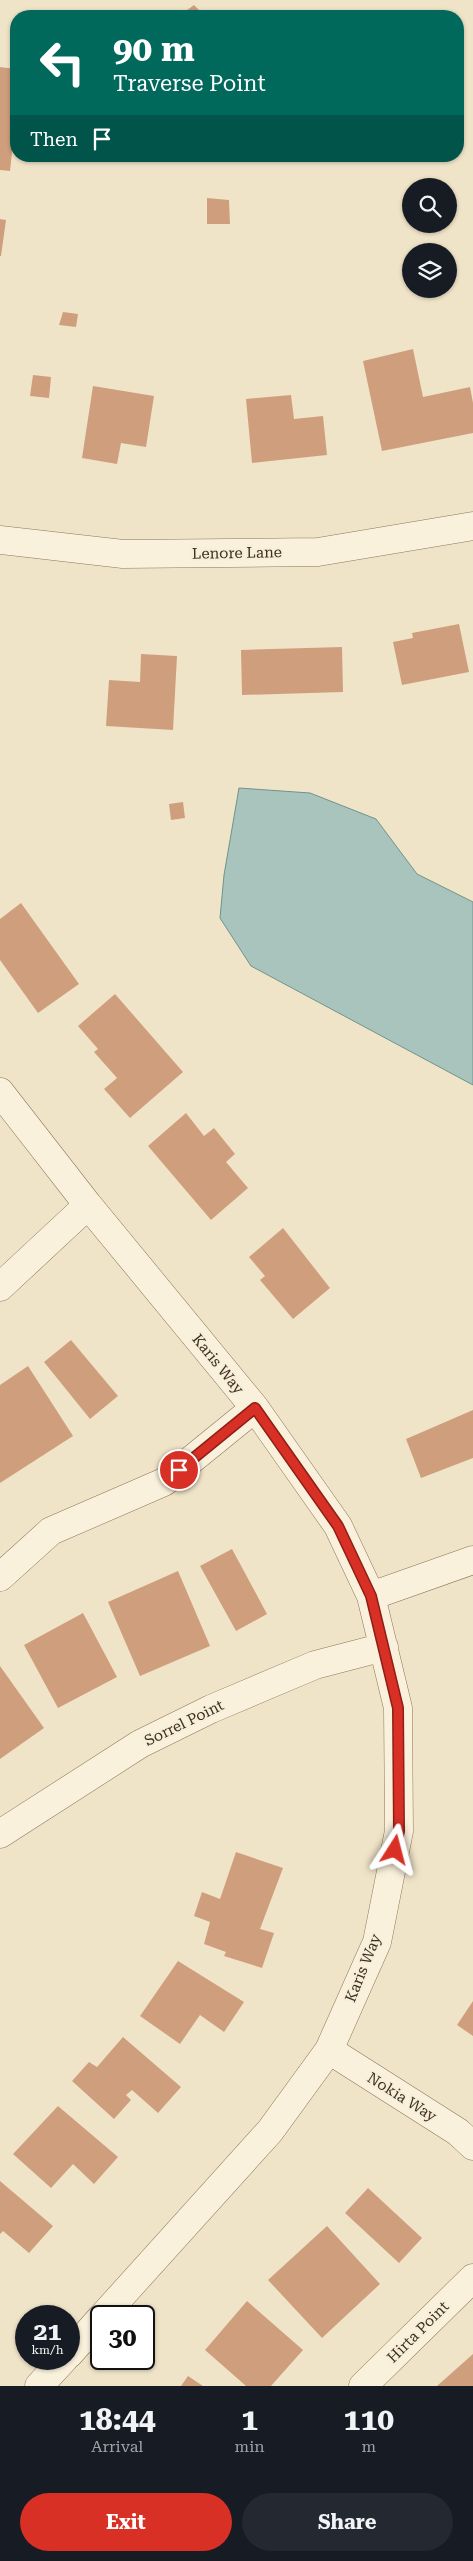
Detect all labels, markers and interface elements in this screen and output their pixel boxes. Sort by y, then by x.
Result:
text: 90 m [113,29,195,70]
icon: left [30,30,95,95]
text: Traverse Point [113,71,266,96]
icon: arrive [88,125,116,153]
text: Then [30,128,78,151]
map controls [402,178,457,298]
button: search [402,178,457,233]
button: layers [402,243,457,298]
street label: Lenore Lane [192,543,282,563]
street label: Karis Way [188,1330,248,1398]
pin [158,1449,200,1491]
icon: arrive [165,1456,193,1484]
street label: Sorrel Point [141,1696,227,1750]
position arrow [368,1823,420,1875]
street label: Karis Way [341,1931,385,2005]
street label: Nokia Way [364,2069,440,2126]
street label: Hirta Point [383,2297,453,2367]
speed limit sign: 30 [90,2305,155,2370]
text: 21 [33,2317,62,2346]
text: km/h [31,2343,64,2357]
text: 18:44 [79,2402,156,2437]
text: 1 [241,2402,258,2437]
text: 110 [344,2402,394,2437]
text: Arrival [91,2437,143,2456]
text: min [235,2437,265,2456]
text: m [361,2437,376,2456]
button: Exit [20,2493,232,2551]
button: Share [242,2493,453,2551]

